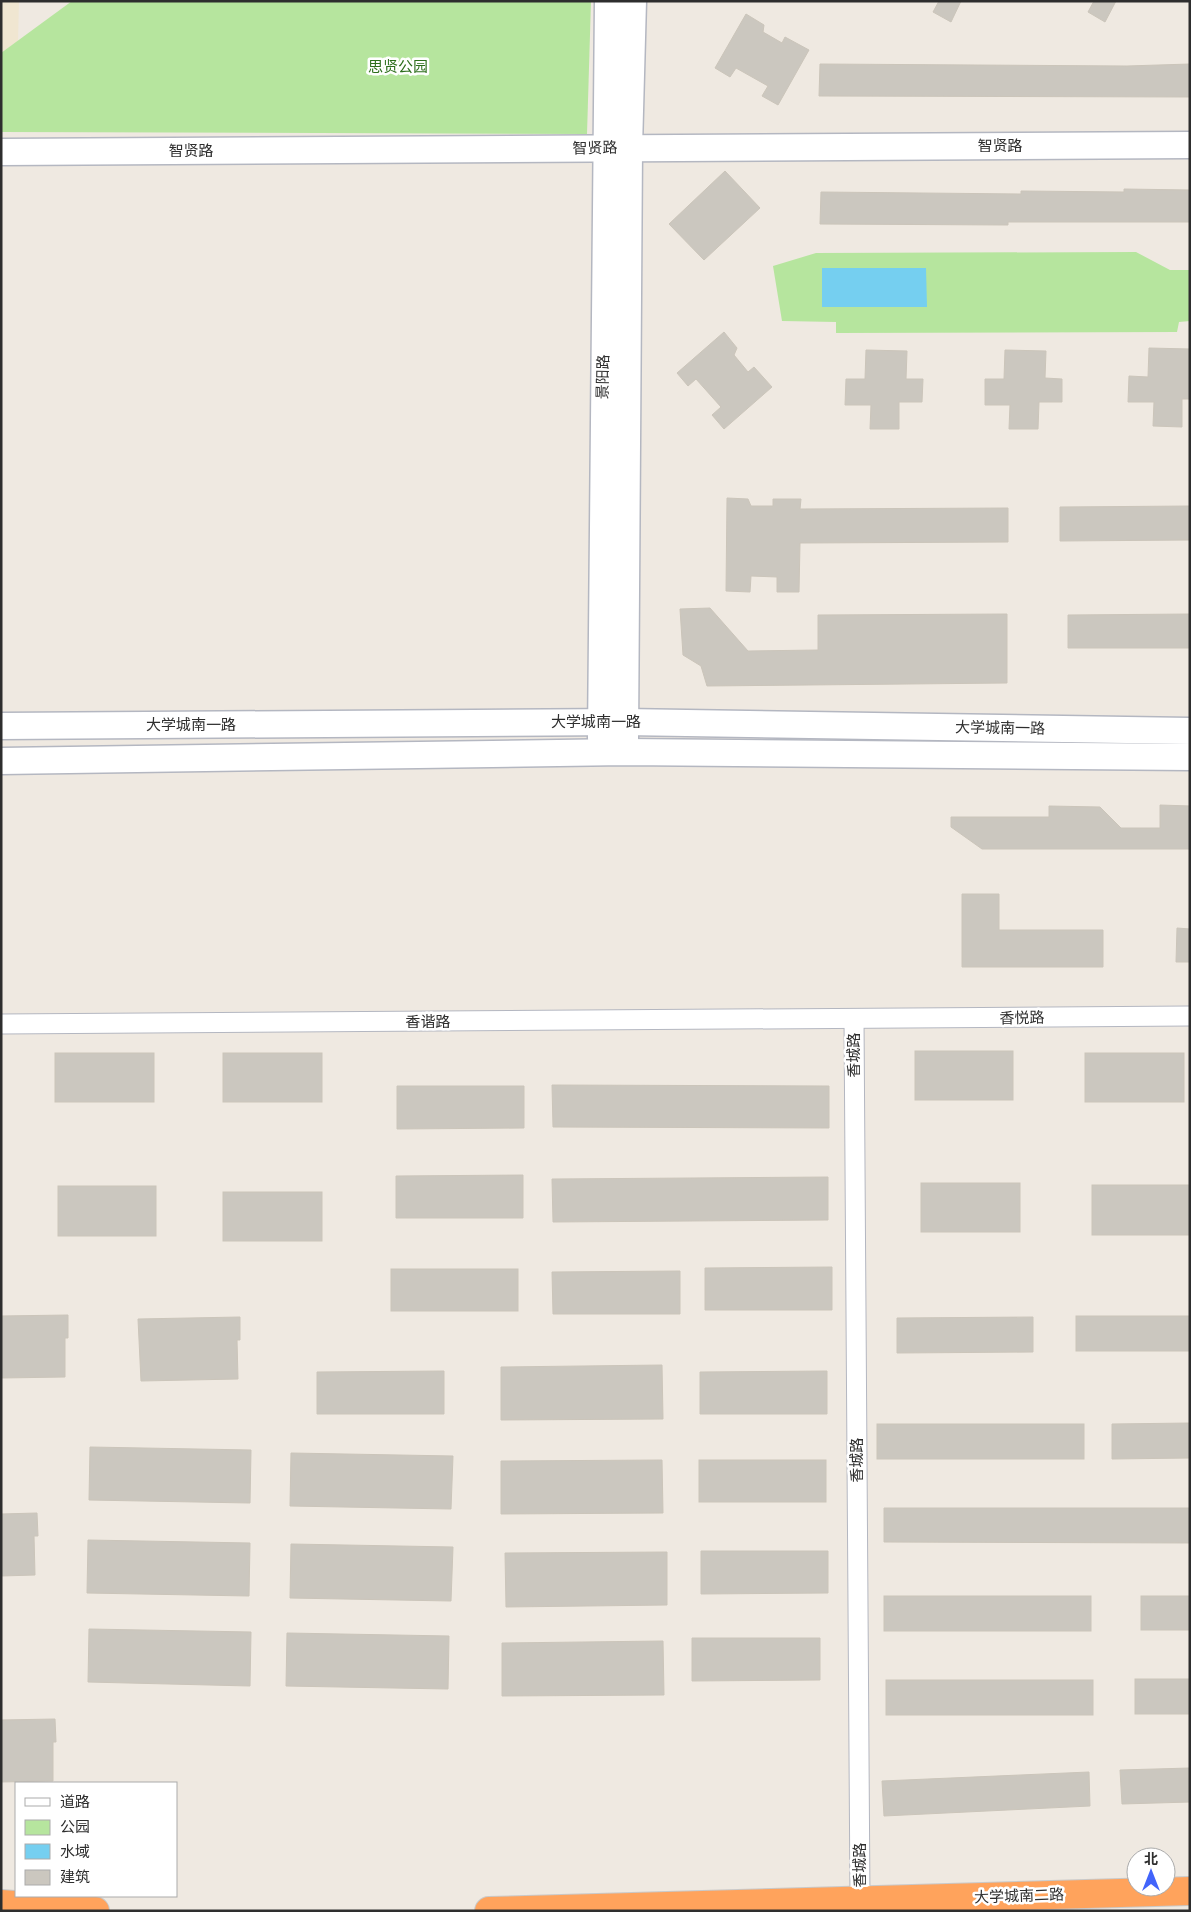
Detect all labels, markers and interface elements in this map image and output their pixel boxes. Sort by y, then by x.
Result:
park label: 思贤公园 [368,58,428,76]
street label: 智贤路 [977,137,1023,155]
street label: 智贤路 [572,139,618,157]
street label: 智贤路 [168,142,214,160]
street label: 景阳路 [594,354,612,400]
street label: 大学城南一路 [551,713,641,731]
street label: 大学城南一路 [146,716,236,734]
street label: 大学城南一路 [955,718,1045,738]
street label: 香悦路 [999,1009,1045,1027]
street label: 香谐路 [405,1013,451,1031]
street label: 香城路 [845,1032,863,1078]
street label: 香城路 [848,1437,866,1483]
legend [15,1782,178,1897]
text: 道路 [60,1793,90,1811]
text: 公园 [60,1818,90,1836]
street label: 香城路 [851,1842,869,1888]
text: 水域 [60,1843,90,1861]
north arrow [1126,1847,1176,1897]
text: 北 [1144,1851,1158,1868]
text: 建筑 [60,1868,90,1886]
street label: 大学城南二路 [974,1885,1064,1907]

